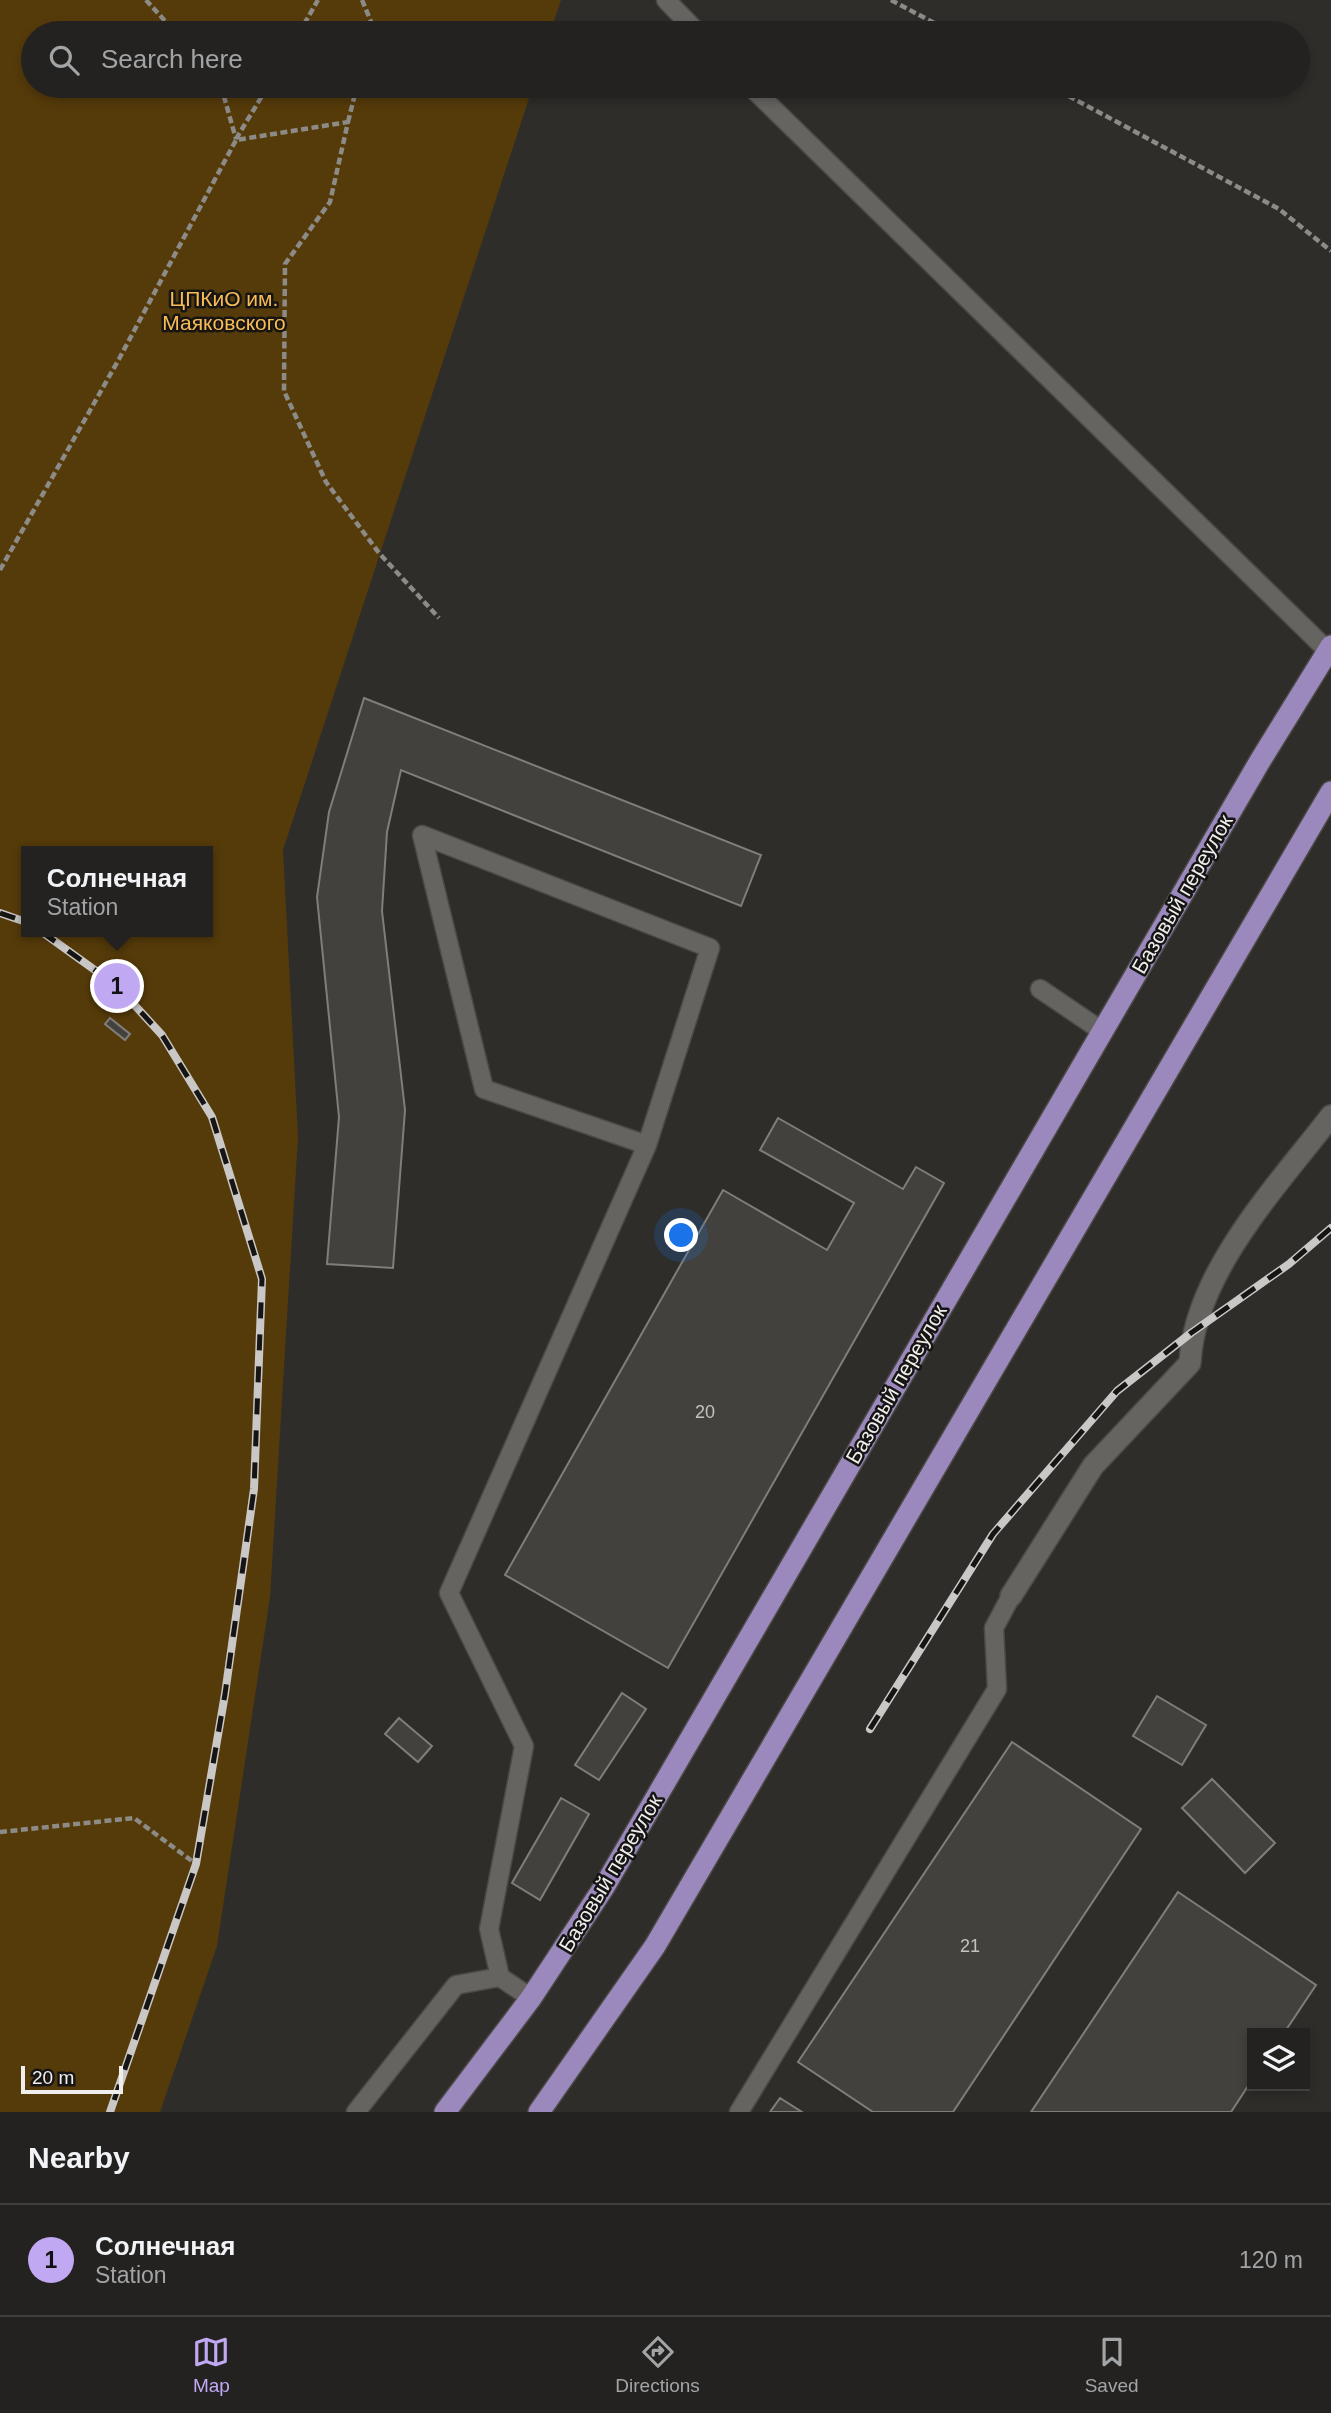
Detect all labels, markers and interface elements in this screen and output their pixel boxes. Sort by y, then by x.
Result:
search box [21,21,1310,98]
icon: search [45,41,83,79]
text: Search here [101,44,243,74]
park label: ЦПКиО им. Маяковского [162,287,286,334]
street label: Базовый переулок [1127,810,1237,978]
popup [21,846,213,937]
text: Солнечная [47,863,187,893]
text: Station [47,894,118,920]
pin: 1 [94,960,140,1012]
your location [664,1218,698,1252]
street label: Базовый переулок [841,1300,951,1468]
house number: 20 [695,1402,715,1422]
street label: Базовый переулок [554,1789,667,1956]
house number: 21 [960,1936,980,1956]
map controls [1247,2028,1310,2091]
button: layers [1247,2028,1310,2091]
scale bar [21,2063,122,2095]
text: 20 m [32,2067,74,2088]
text: Nearby [28,2141,130,2174]
text: Солнечная [95,2231,235,2261]
text: 1 [45,2247,57,2273]
text: 120 m [1239,2247,1303,2273]
text: Station [95,2262,167,2288]
tab: Map [192,2333,230,2397]
tab: Directions [615,2333,700,2397]
tab: Saved [1085,2333,1139,2397]

